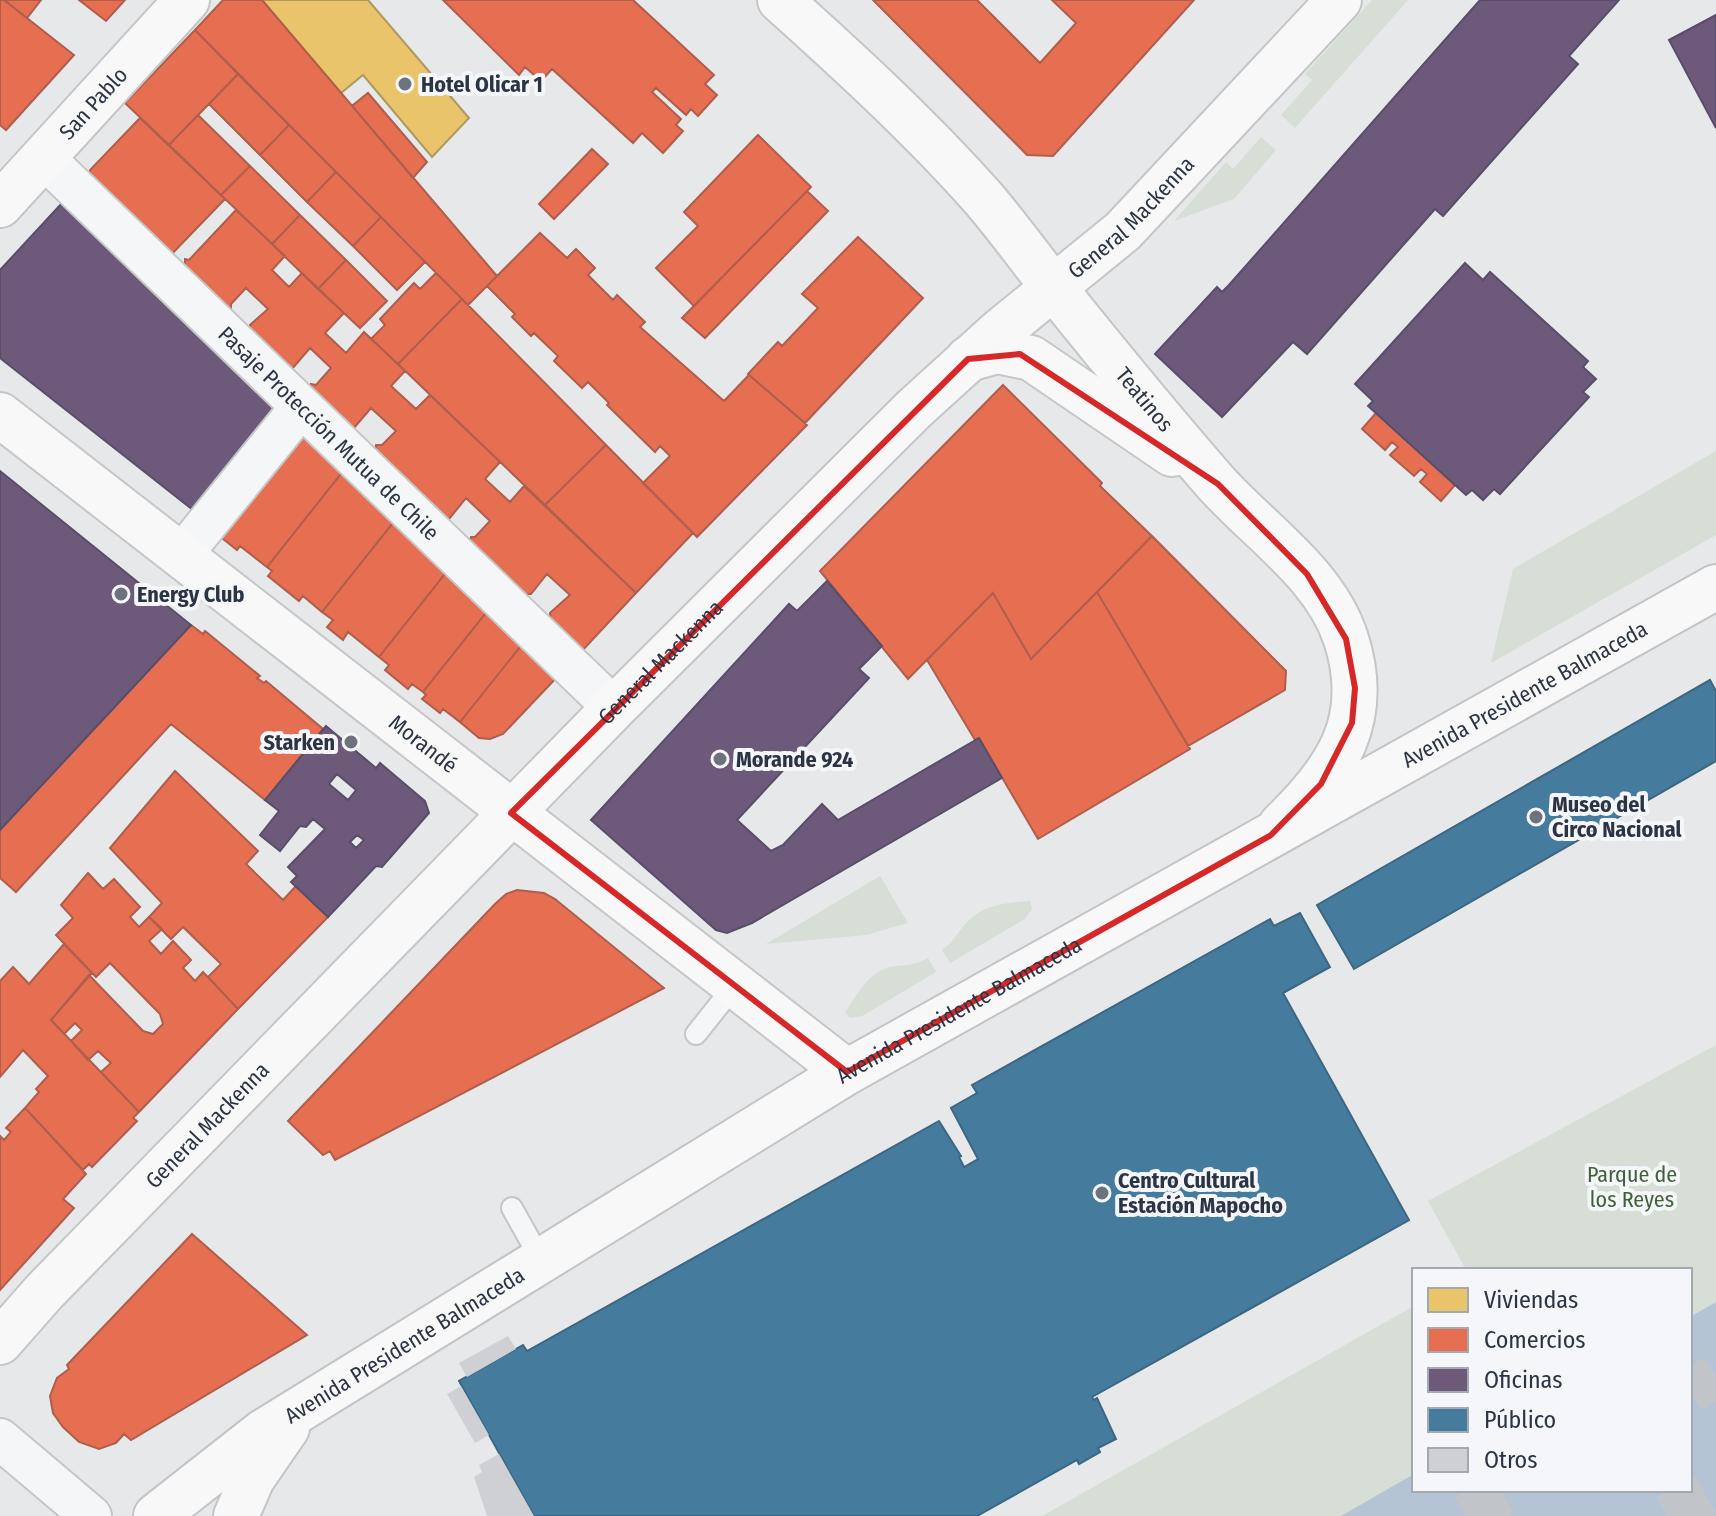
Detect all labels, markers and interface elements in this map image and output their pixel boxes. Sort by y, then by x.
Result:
street label: San Pablo [54,62,133,145]
place label: Hotel Olicar 1 [421,71,543,98]
marker: Hotel Olicar 1 [396,75,414,93]
street label: General Mackenna [1062,151,1200,284]
street label: Pasaje Protección Mutua de Chile [213,321,445,546]
street label: Teatinos [1110,362,1179,437]
place label: Energy Club [137,581,244,608]
marker: Energy Club [112,585,130,603]
street label: General Mackenna [593,594,729,730]
street label: Avenida Presidente Balmaceda [1397,615,1652,774]
street label: Morandé [384,709,463,779]
place label: Starken [263,729,335,756]
marker: Starken [342,733,360,751]
place label: Morande 924 [736,746,853,773]
marker: Morande 924 [711,750,729,768]
place label: Museo del Circo Nacional [1552,791,1683,843]
marker: Museo del Circo Nacional [1527,808,1545,826]
street label: Avenida Presidente Balmaceda [831,931,1086,1089]
street label: General Mackenna [140,1057,275,1194]
park label: Parque de los Reyes [1587,1161,1677,1213]
place label: Centro Cultural Estación Mapocho [1118,1167,1283,1219]
marker: Centro Cultural Estación Mapocho [1093,1184,1111,1202]
street label: Avenida Presidente Balmaceda [280,1261,529,1429]
legend [1412,1268,1692,1492]
text: Viviendas [1484,1286,1578,1314]
text: Comercios [1484,1326,1586,1354]
text: Oficinas [1484,1366,1562,1394]
text: Público [1484,1406,1556,1434]
text: Otros [1484,1446,1538,1474]

